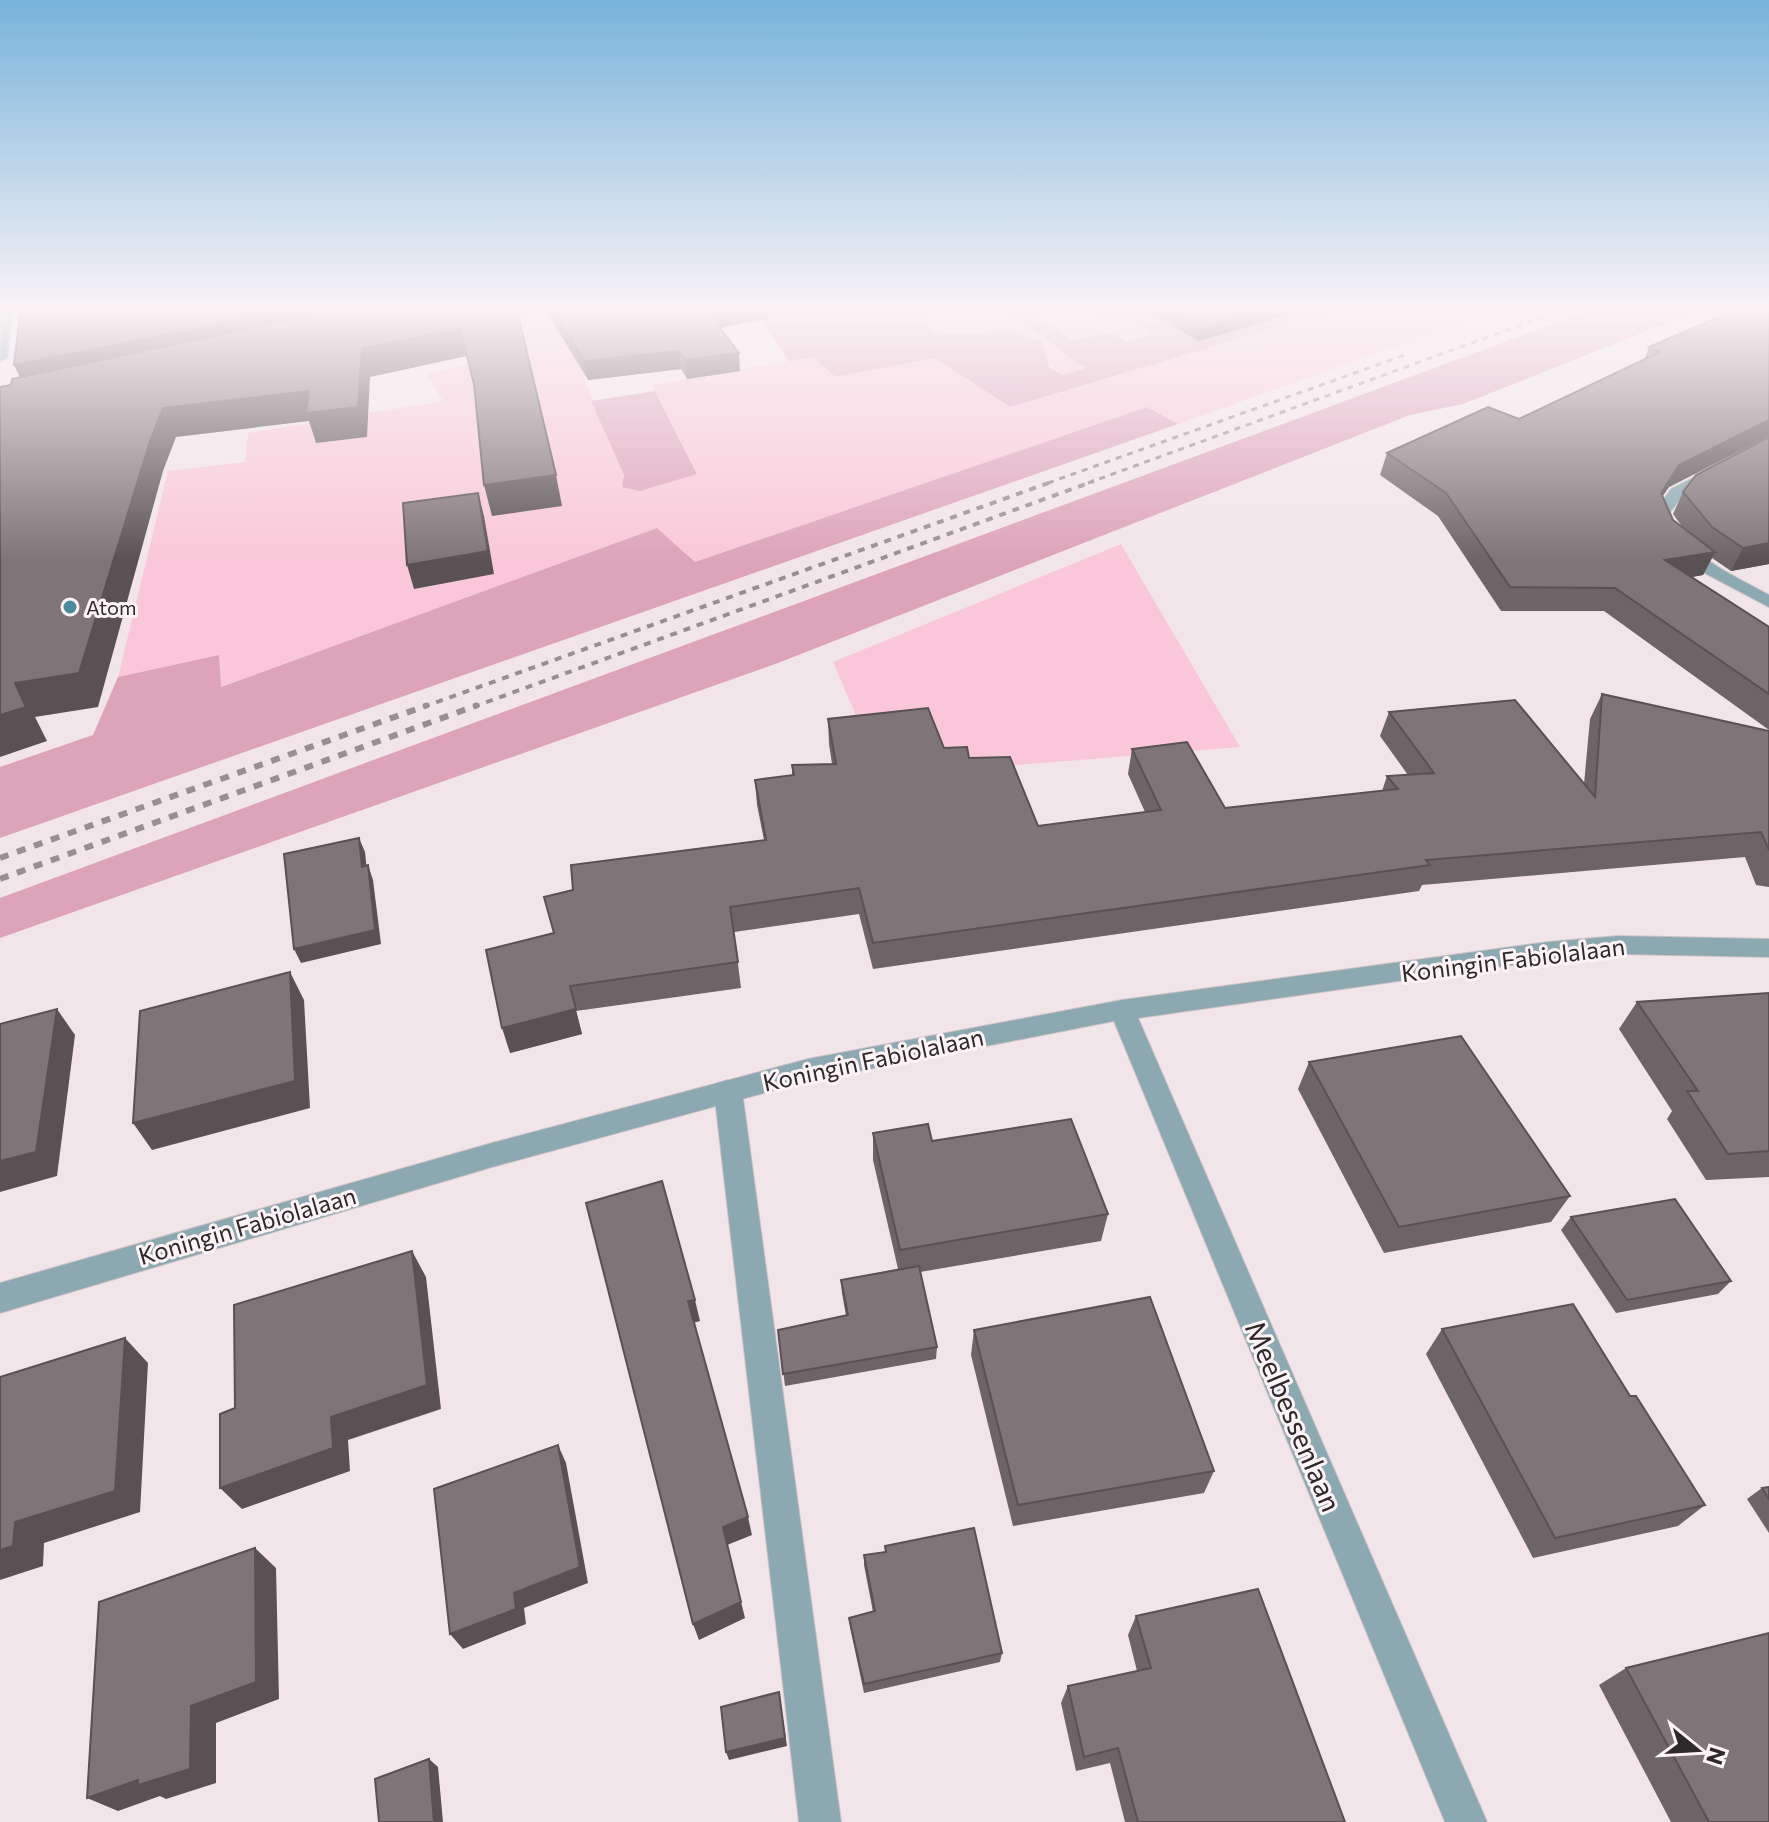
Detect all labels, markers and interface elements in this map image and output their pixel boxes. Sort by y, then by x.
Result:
place label: Atom [86,595,136,619]
marker: Atom [61,598,79,616]
street label: Koningin Fabiolalaan [1400,931,1626,987]
street label: Koningin Fabiolalaan [760,1021,986,1097]
street label: Koningin Fabiolalaan [135,1180,359,1270]
street label: Meelbessenlaan [1239,1316,1349,1516]
north arrow [1657,1710,1737,1790]
text: N [1701,1744,1732,1768]

